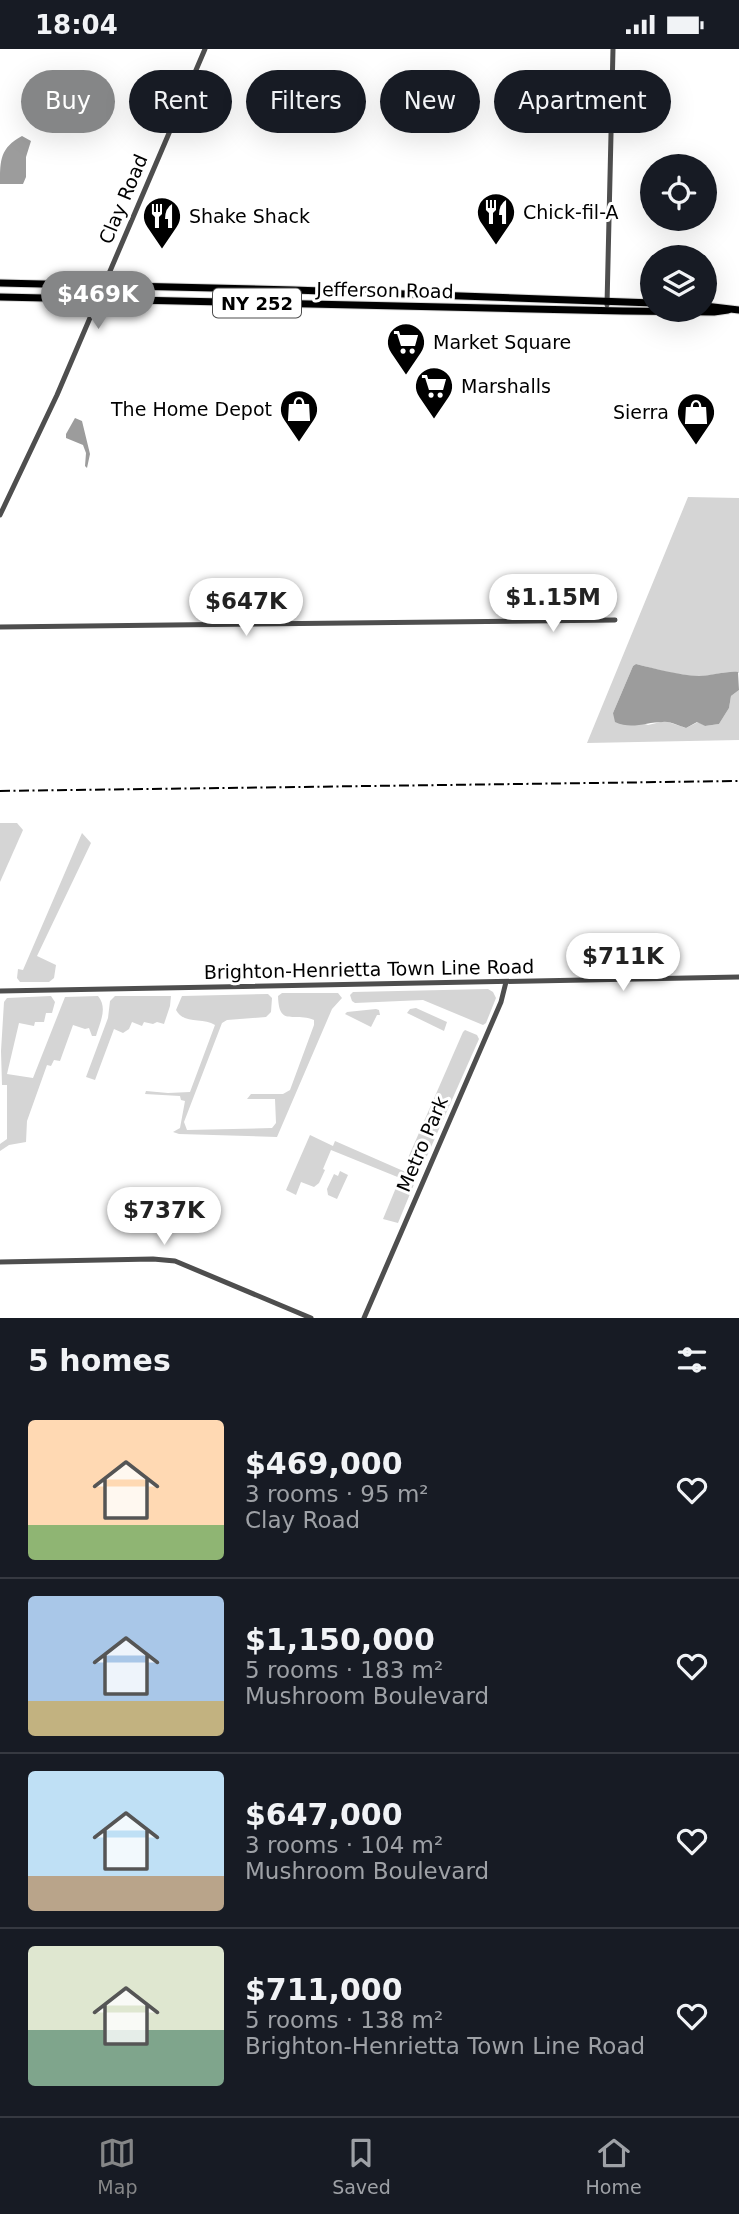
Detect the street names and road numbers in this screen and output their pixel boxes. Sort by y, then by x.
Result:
street label: Clay Road [94,151,152,247]
street label: Jefferson Road [315,278,454,302]
road number: NY 252 [213,289,301,317]
street label: Brighton-Henrietta Town Line Road [204,955,534,983]
street label: Metro Park [392,1093,452,1195]

